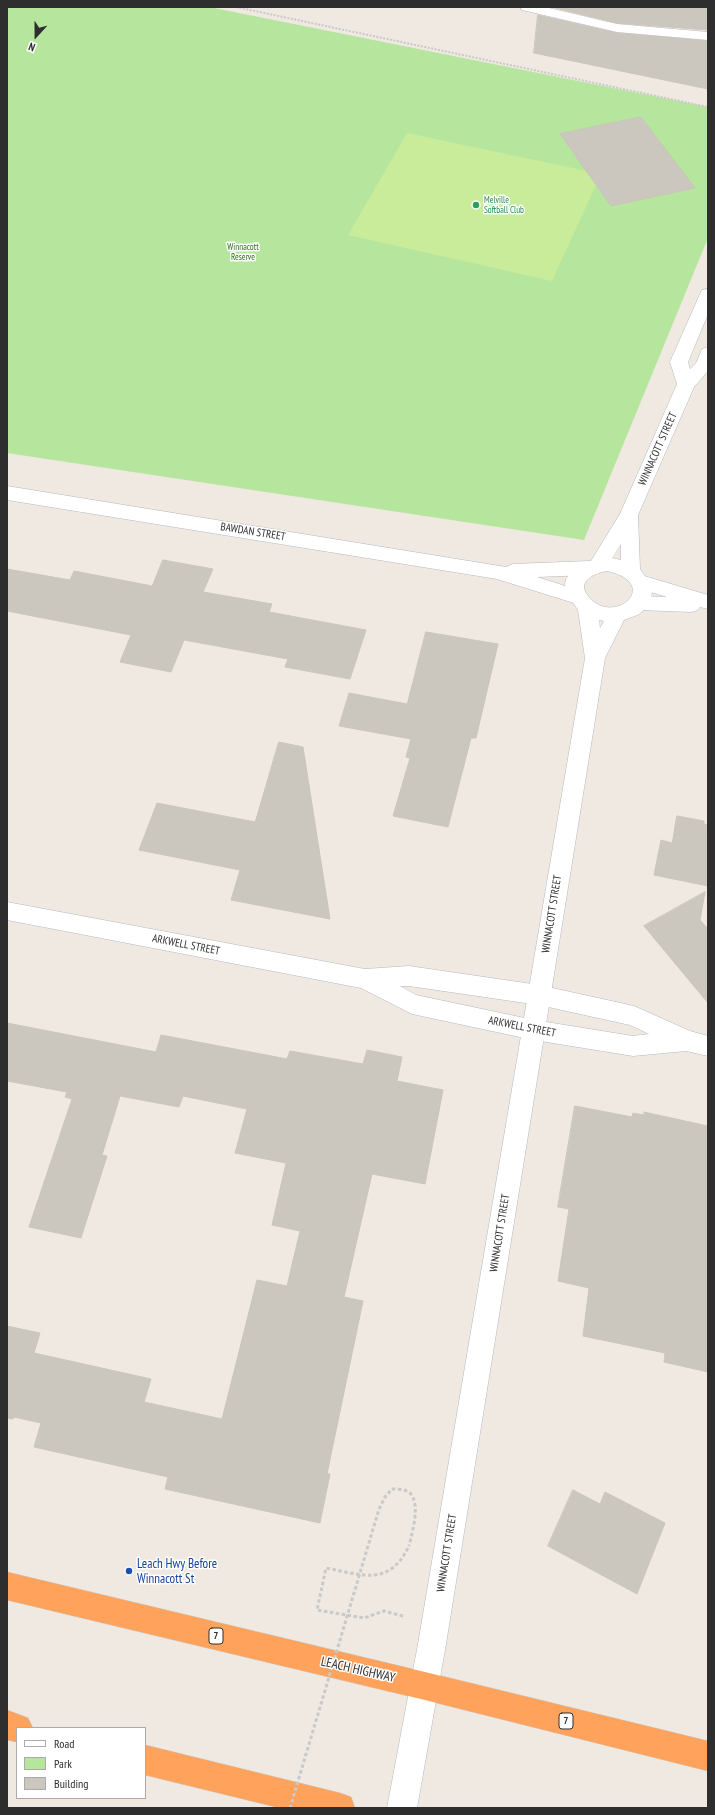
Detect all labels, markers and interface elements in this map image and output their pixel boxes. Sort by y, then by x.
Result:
north arrow [16,16,56,56]
text: N [26,40,37,55]
place label: Melville Softball Club [484,195,524,216]
marker: Melville Softball Club [471,200,481,210]
park label: Winnacott Reserve [227,242,259,263]
street label: WINNACOTT STREET [636,410,680,488]
street label: BAWDAN STREET [219,520,287,544]
street label: WINNACOTT STREET [539,874,565,954]
street label: ARKWELL STREET [151,932,221,958]
street label: ARKWELL STREET [487,1014,557,1040]
street label: WINNACOTT STREET [487,1193,513,1273]
street label: WINNACOTT STREET [434,1513,460,1593]
place label: Leach Hwy Before Winnacott St [137,1556,217,1587]
marker: Leach Hwy Before Winnacott St [124,1566,134,1576]
road number: 7 [209,1628,223,1644]
street label: LEACH HIGHWAY [319,1654,397,1686]
road number: 7 [559,1713,573,1729]
legend [16,1727,146,1799]
text: Road [54,1736,74,1751]
text: Park [54,1756,72,1771]
text: Building [54,1776,89,1791]

